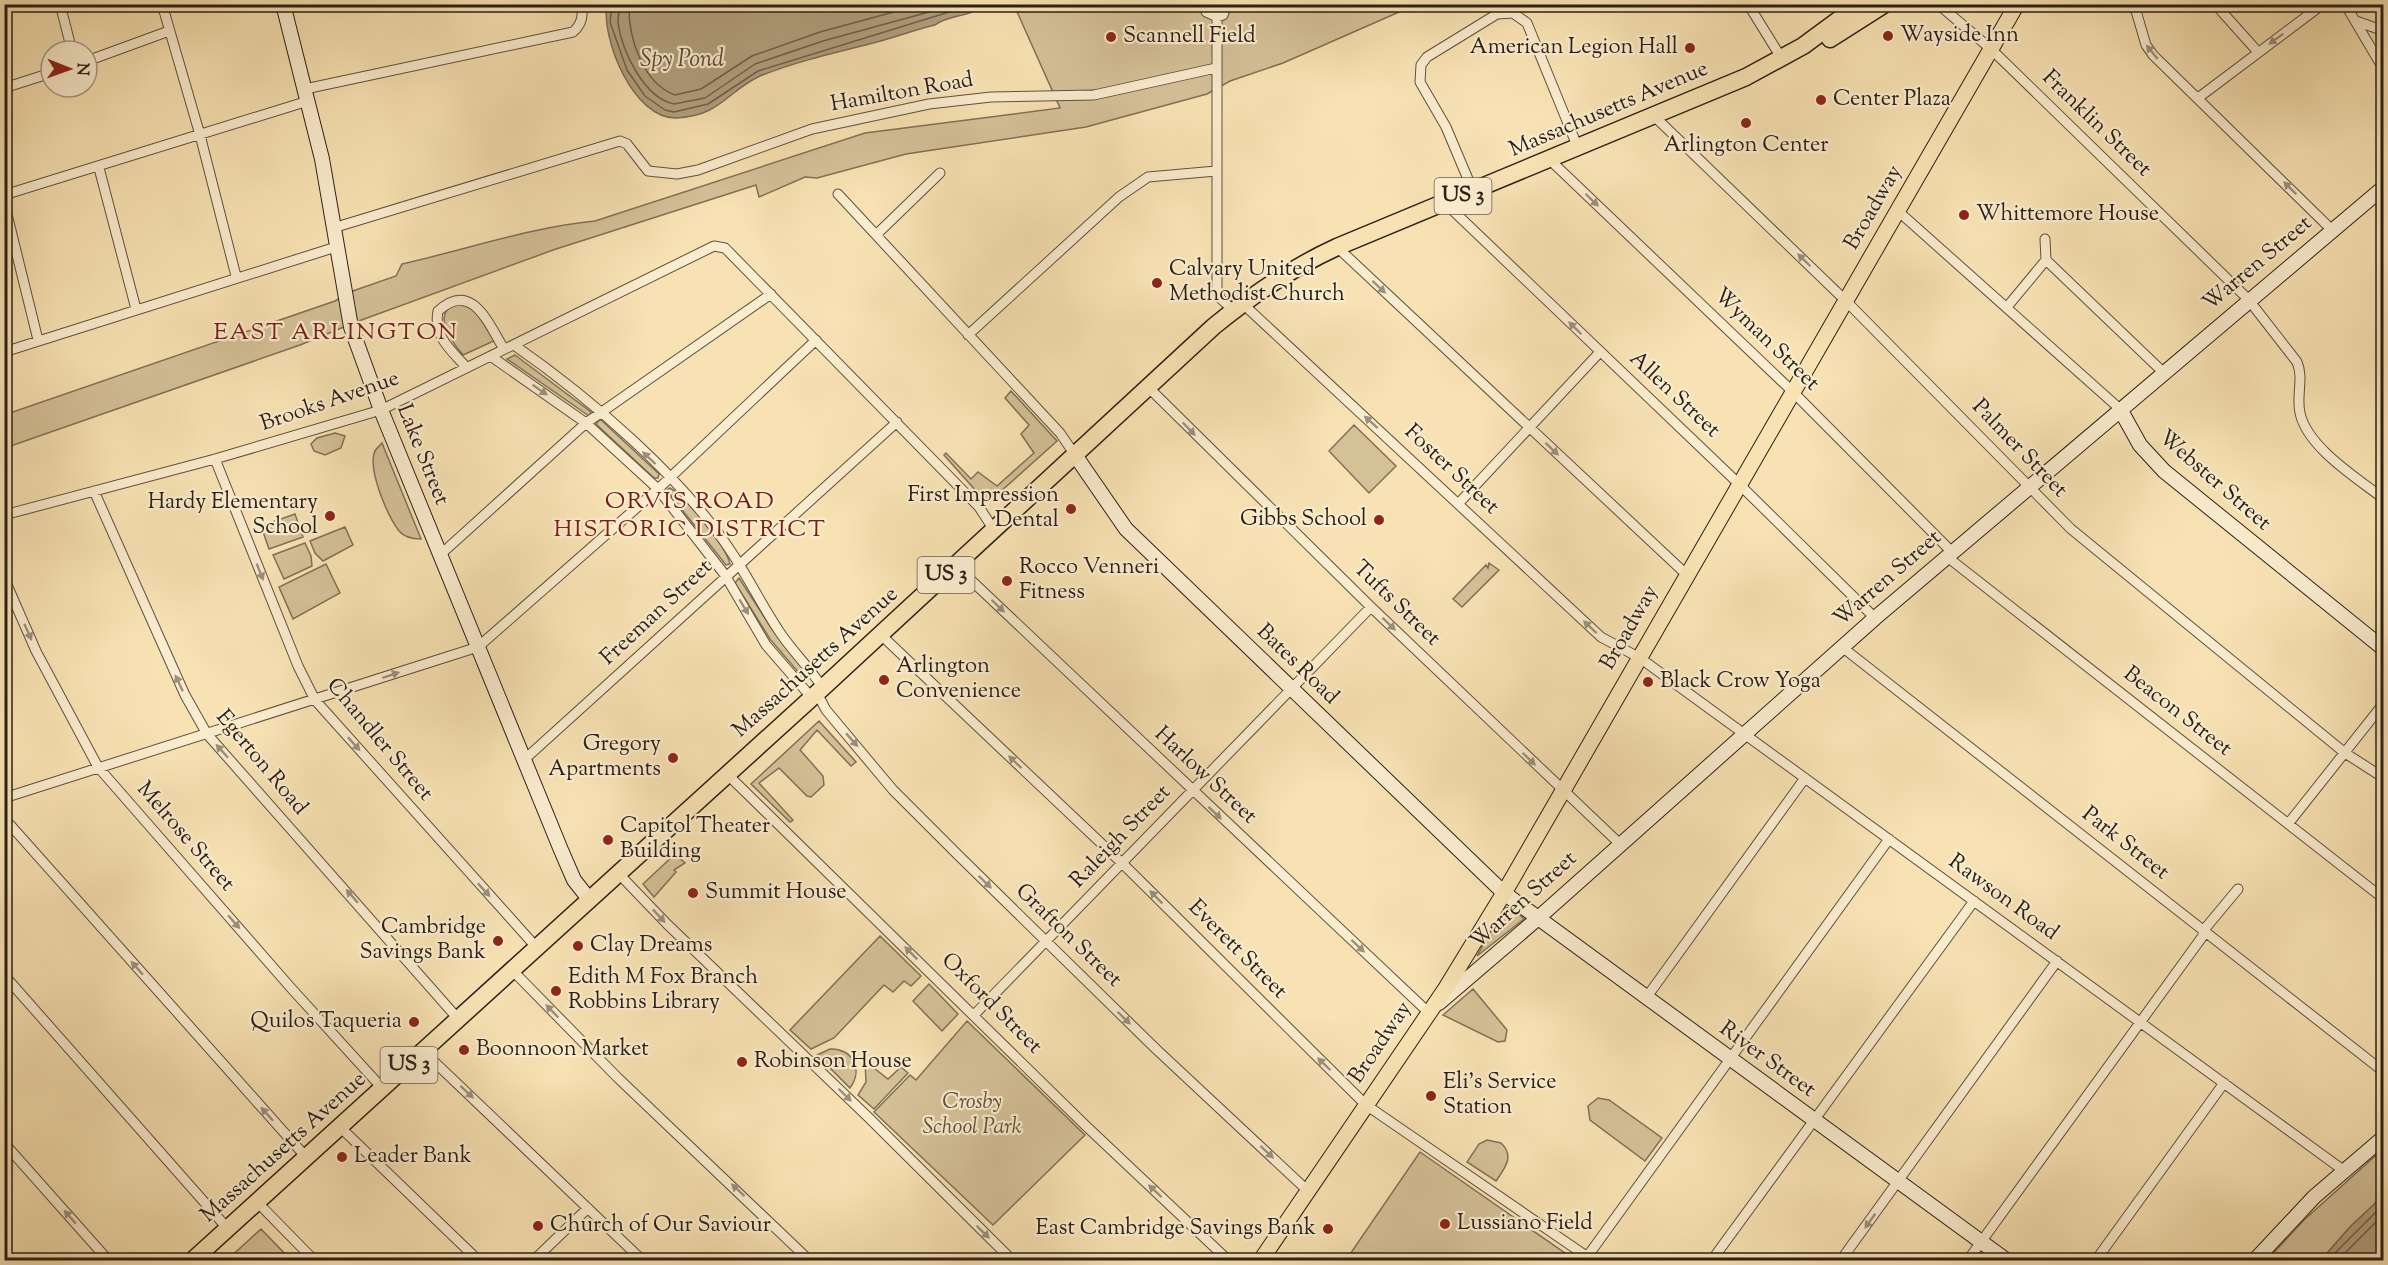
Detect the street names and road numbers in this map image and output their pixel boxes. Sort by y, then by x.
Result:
street label: Massachusetts Avenue [1505,54,1713,166]
street label: Franklin Street [2034,63,2159,185]
street label: Hamilton Road [828,65,976,121]
street label: Broadway [1837,160,1911,256]
road number: US 3 [1434,178,1492,214]
street label: Warren Street [2196,208,2320,319]
street label: Wyman Street [1706,281,1827,399]
street label: Allen Street [1621,344,1727,446]
street label: Brooks Avenue [256,363,404,441]
street label: Palmer Street [1964,392,2075,506]
street label: Lake Street [387,400,457,511]
street label: Foster Street [1396,417,1506,523]
street label: Webster Street [2150,423,2278,539]
street label: Warren Street [1827,523,1950,635]
street label: Freeman Street [594,552,721,674]
street label: Tufts Street [1345,554,1448,655]
road number: US 3 [918,557,974,593]
street label: Massachusetts Avenue [726,580,906,746]
street label: Broadway [1593,580,1667,676]
street label: Bates Road [1248,617,1346,713]
street label: Beacon Street [2116,659,2239,765]
street label: Chandler Street [318,672,440,809]
street label: Egerton Road [207,703,315,823]
street label: Harlow Street [1146,720,1264,833]
street label: Melrose Street [128,775,242,899]
street label: Raleigh Street [1063,778,1179,896]
street label: Park Street [2074,800,2176,889]
street label: Warren Street [1463,844,1585,958]
street label: Rawson Road [1941,847,2065,949]
street label: Grafton Street [1007,877,1129,996]
street label: Everett Street [1180,893,1294,1007]
street label: Oxford Street [933,946,1049,1062]
street label: Broadway [1342,995,1420,1091]
street label: River Street [1712,1014,1822,1106]
road number: US 3 [380,1047,438,1083]
street label: Massachusetts Avenue [194,1065,374,1231]

